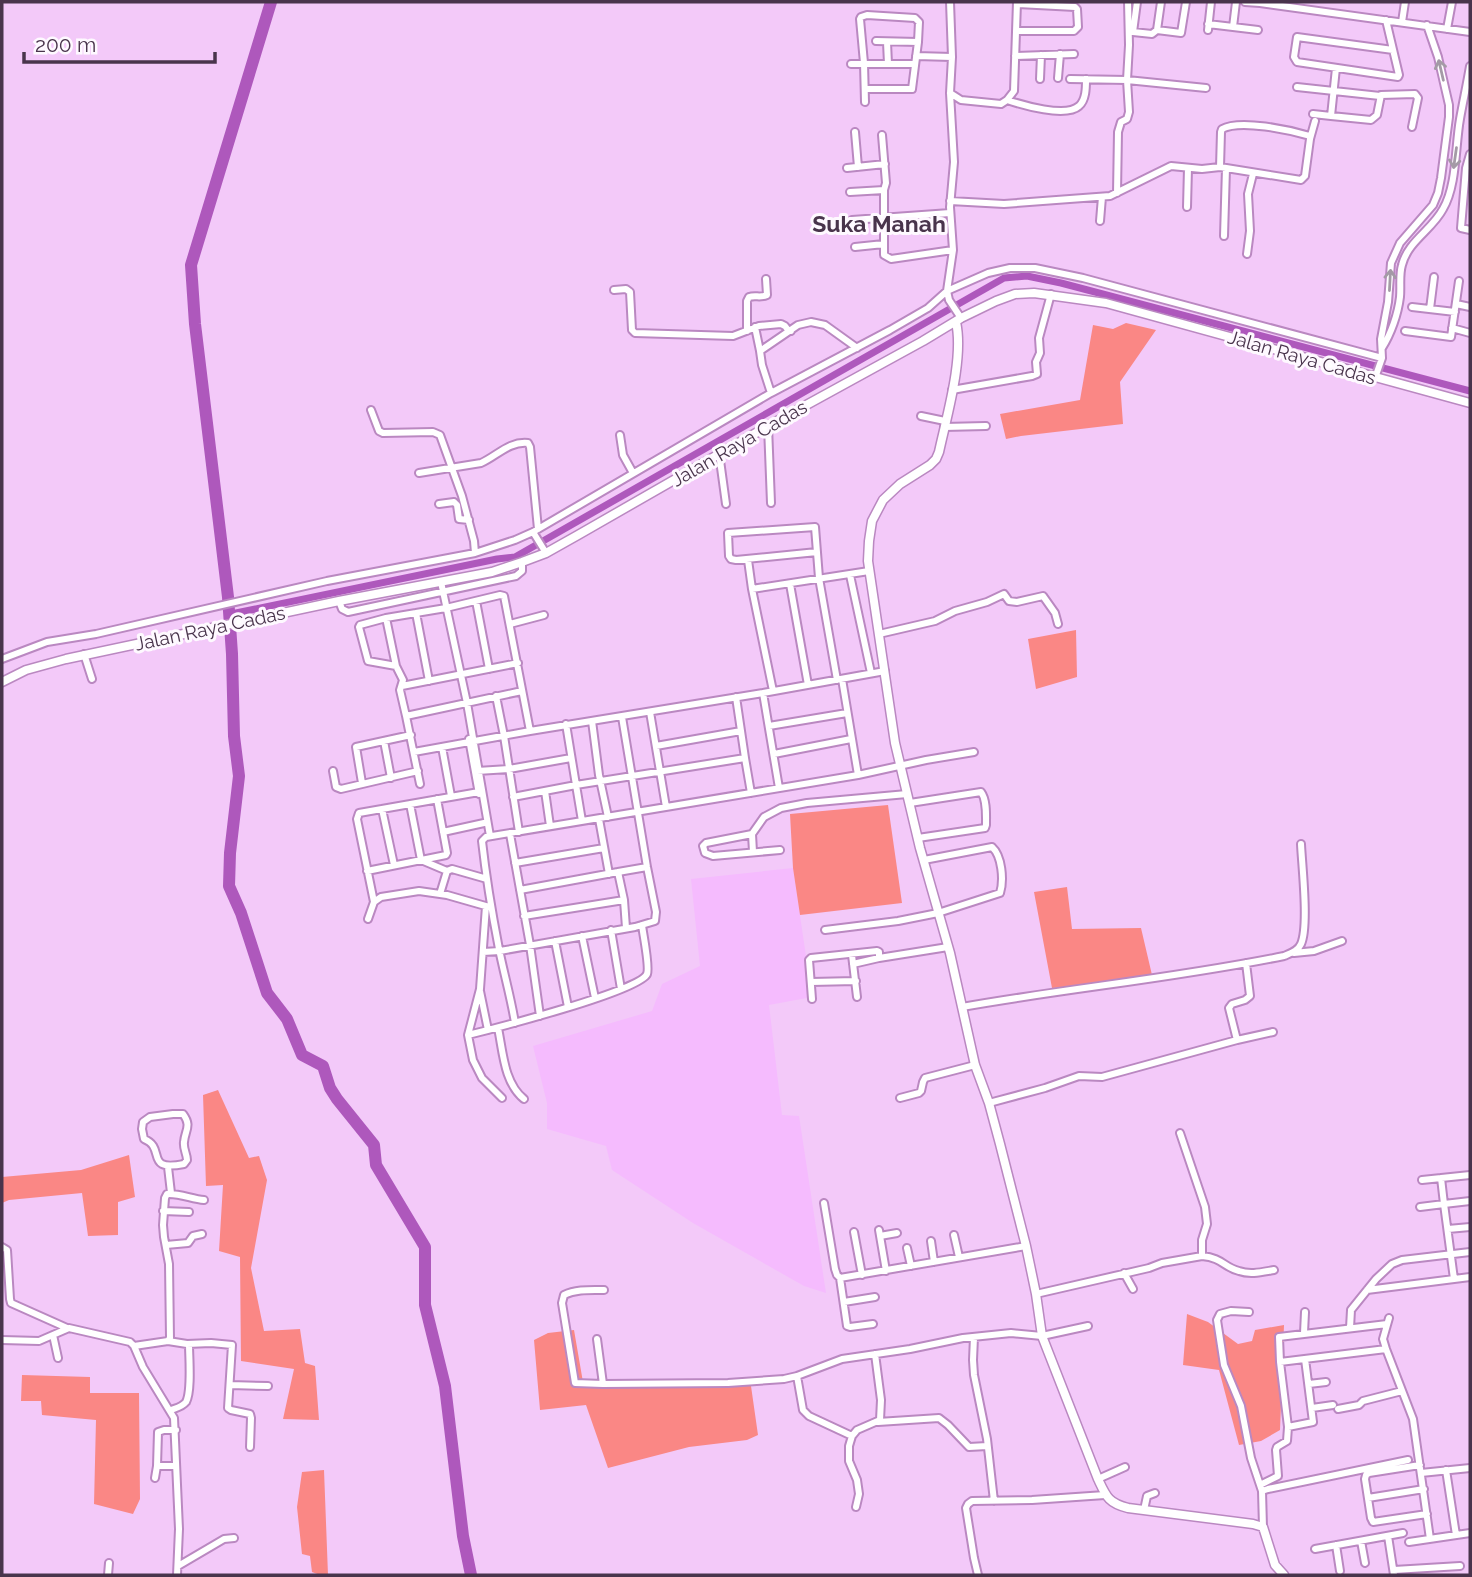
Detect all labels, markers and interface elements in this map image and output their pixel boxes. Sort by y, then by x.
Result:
scale bar [24,21,215,65]
text: 200 m [35,32,96,57]
one-way arrow [1433,59,1447,82]
one-way arrow [1448,146,1461,169]
district label: Suka Manah [812,210,946,237]
one-way arrow [1383,269,1396,292]
street label: Jalan Raya Cadas [1225,325,1379,389]
street label: Jalan Raya Cadas [667,395,811,491]
street label: Jalan Raya Cadas [133,601,287,655]

